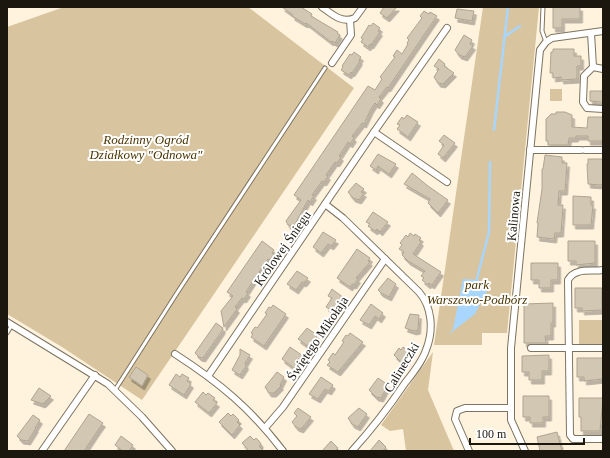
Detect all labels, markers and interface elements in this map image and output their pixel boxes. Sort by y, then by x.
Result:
park label: Rodzinny Ogród Działkowy "Odnowa" [88,132,203,162]
street label: Kalinowa [504,190,523,242]
street label: Królowej Śniegu [251,207,314,289]
park label: park Warszewo-Podbórz [427,277,527,307]
street label: Świętego Mikołaja [284,293,351,383]
street label: Calineczki [381,339,422,395]
scale bar [470,420,584,446]
text: 100 m [476,427,507,441]

